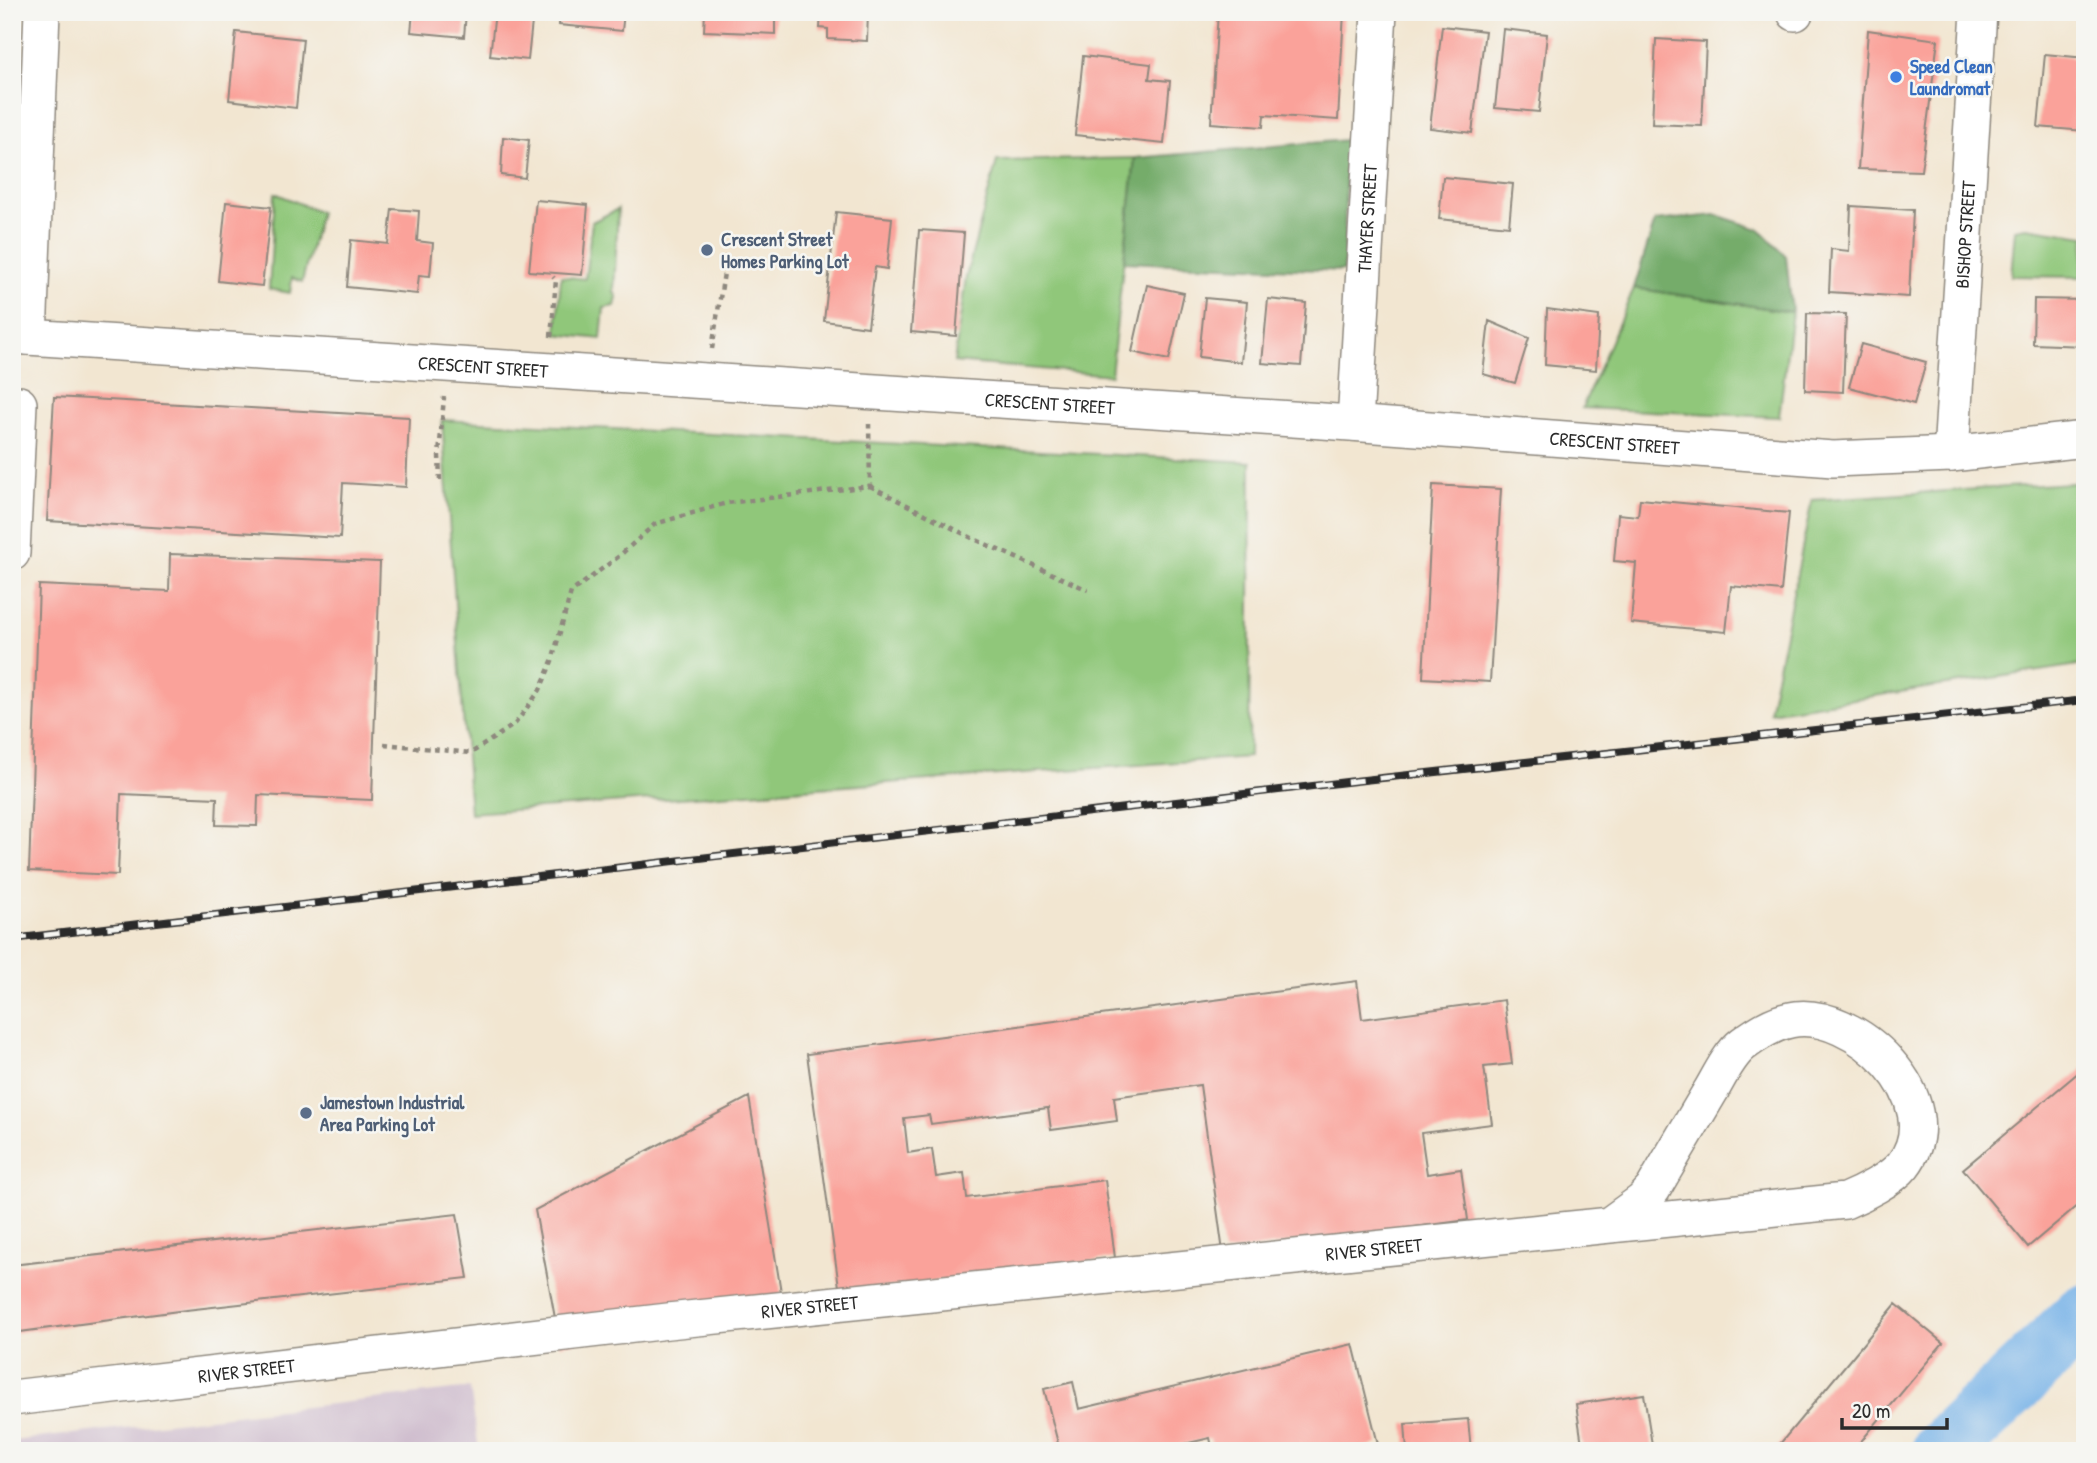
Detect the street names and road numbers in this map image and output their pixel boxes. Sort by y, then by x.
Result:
street label: THAYER STREET [1351,162,1383,273]
street label: BISHOP STREET [1949,179,1981,289]
street label: CRESCENT STREET [417,349,550,384]
street label: CRESCENT STREET [984,386,1117,421]
street label: CRESCENT STREET [1548,425,1682,461]
street label: RIVER STREET [1324,1231,1425,1267]
street label: RIVER STREET [760,1289,861,1324]
street label: RIVER STREET [197,1352,297,1389]

